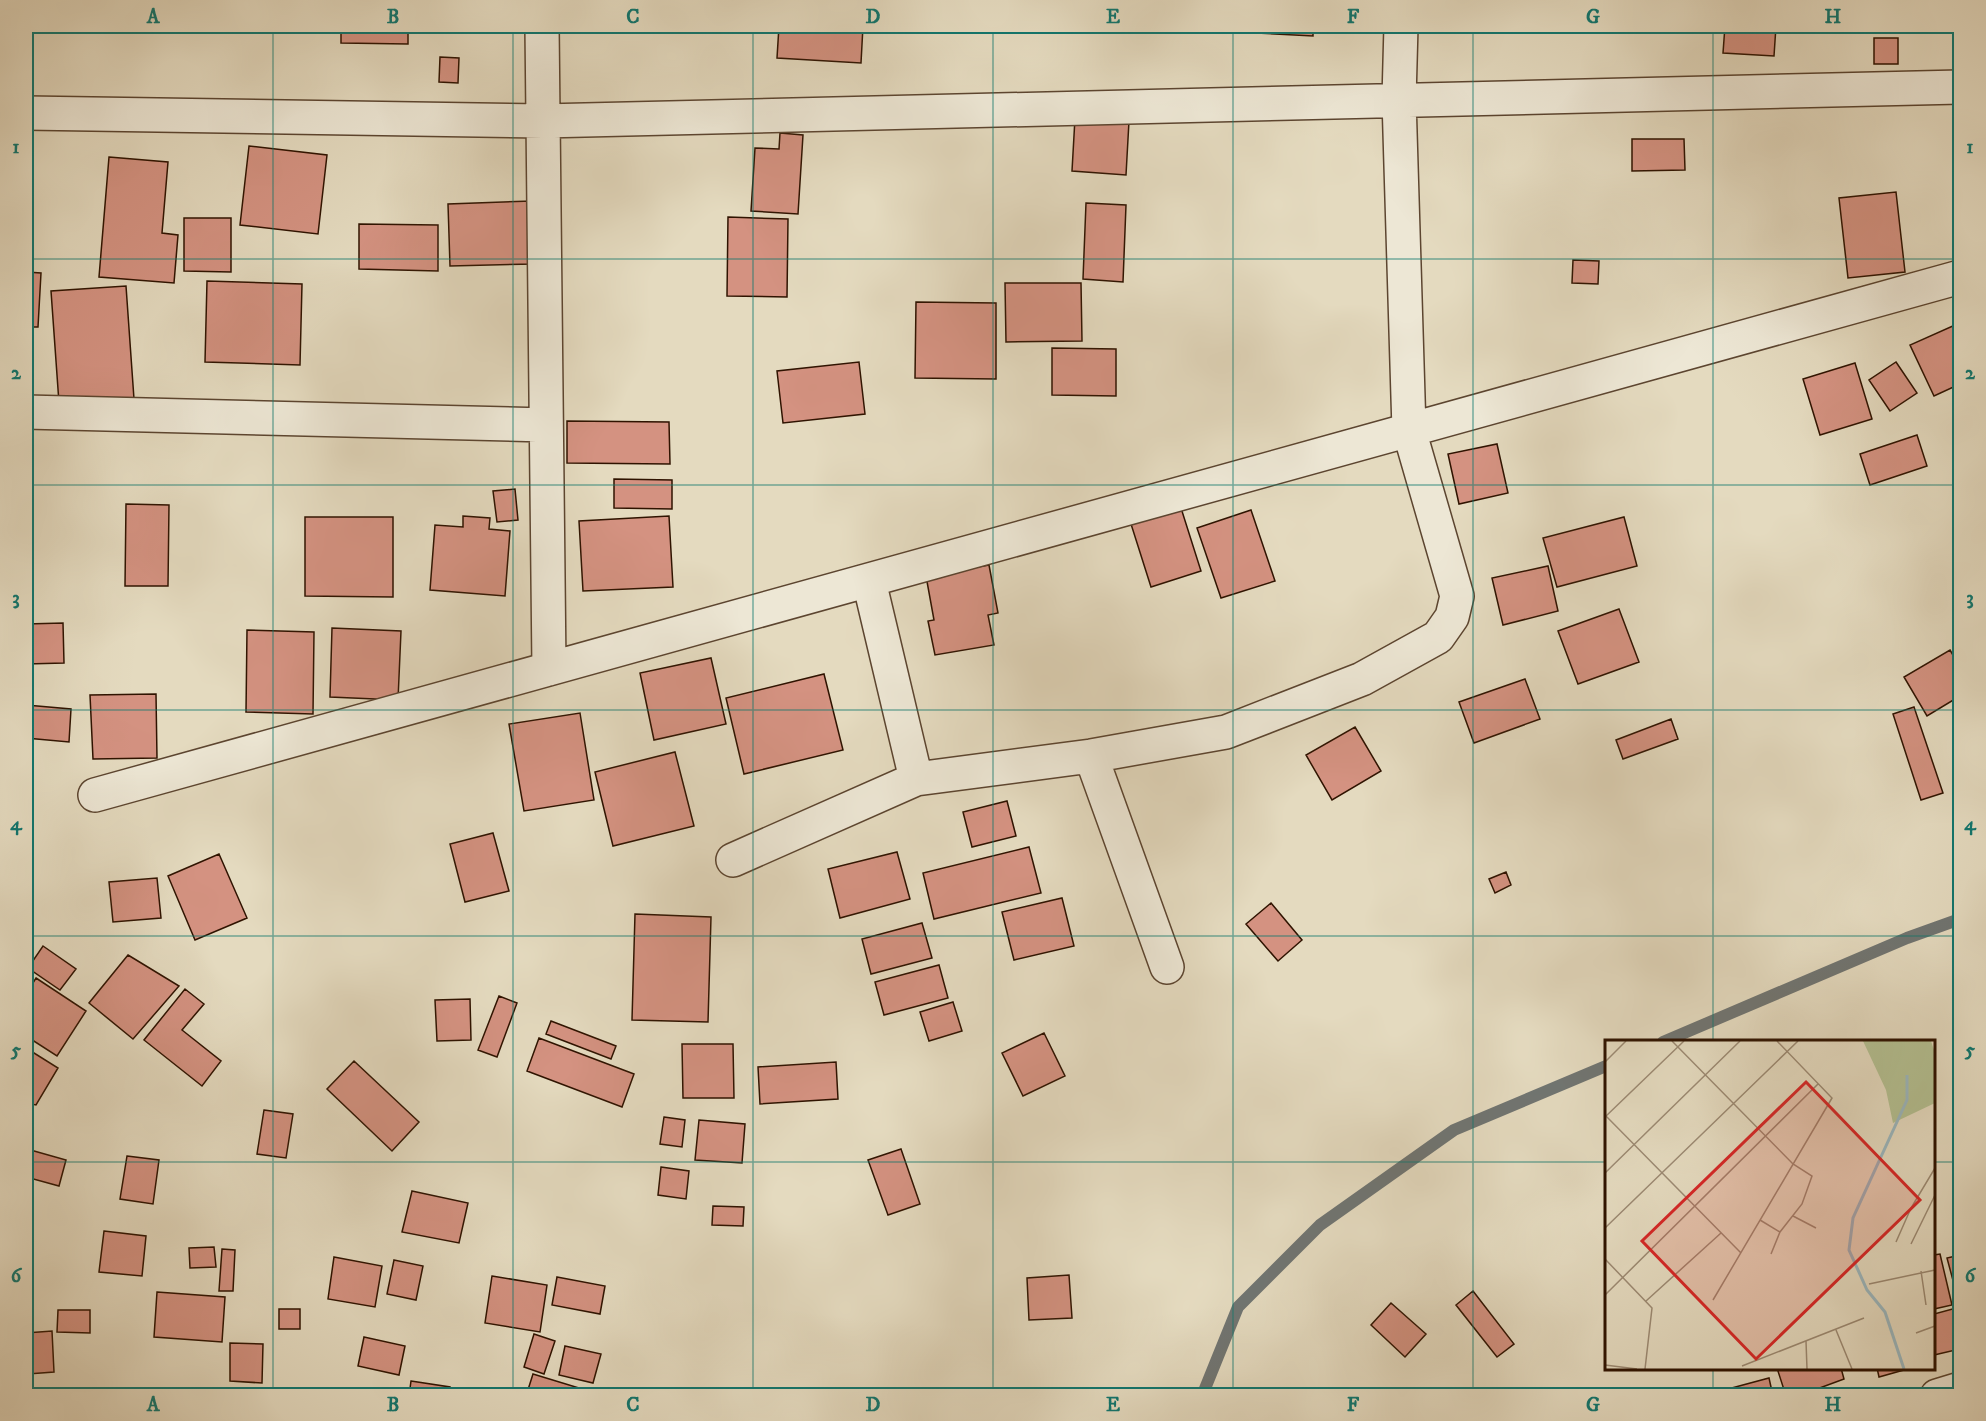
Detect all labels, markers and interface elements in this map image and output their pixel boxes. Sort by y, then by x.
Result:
text: A [146,5,161,30]
text: B [387,5,399,30]
text: C [626,5,640,30]
text: D [866,5,881,30]
text: E [1106,5,1120,30]
text: F [1347,5,1360,30]
text: G [1586,5,1600,30]
text: H [1825,5,1842,30]
text: 1 [12,135,20,160]
text: 1 [1966,135,1974,160]
text: 2 [11,361,22,386]
text: 2 [1965,361,1976,386]
text: 3 [12,586,20,611]
text: 3 [1966,586,1974,611]
text: 4 [10,812,23,837]
text: 4 [1964,812,1977,837]
text: 5 [10,1038,21,1063]
text: 5 [1964,1038,1975,1063]
inset map [1605,1040,1935,1370]
text: 6 [11,1264,23,1289]
text: 6 [1965,1264,1977,1289]
text: A [146,1393,161,1418]
text: B [387,1393,399,1418]
text: C [626,1393,640,1418]
text: D [866,1393,881,1418]
text: E [1106,1393,1120,1418]
text: F [1347,1393,1360,1418]
text: G [1586,1393,1600,1418]
text: H [1825,1393,1842,1418]

